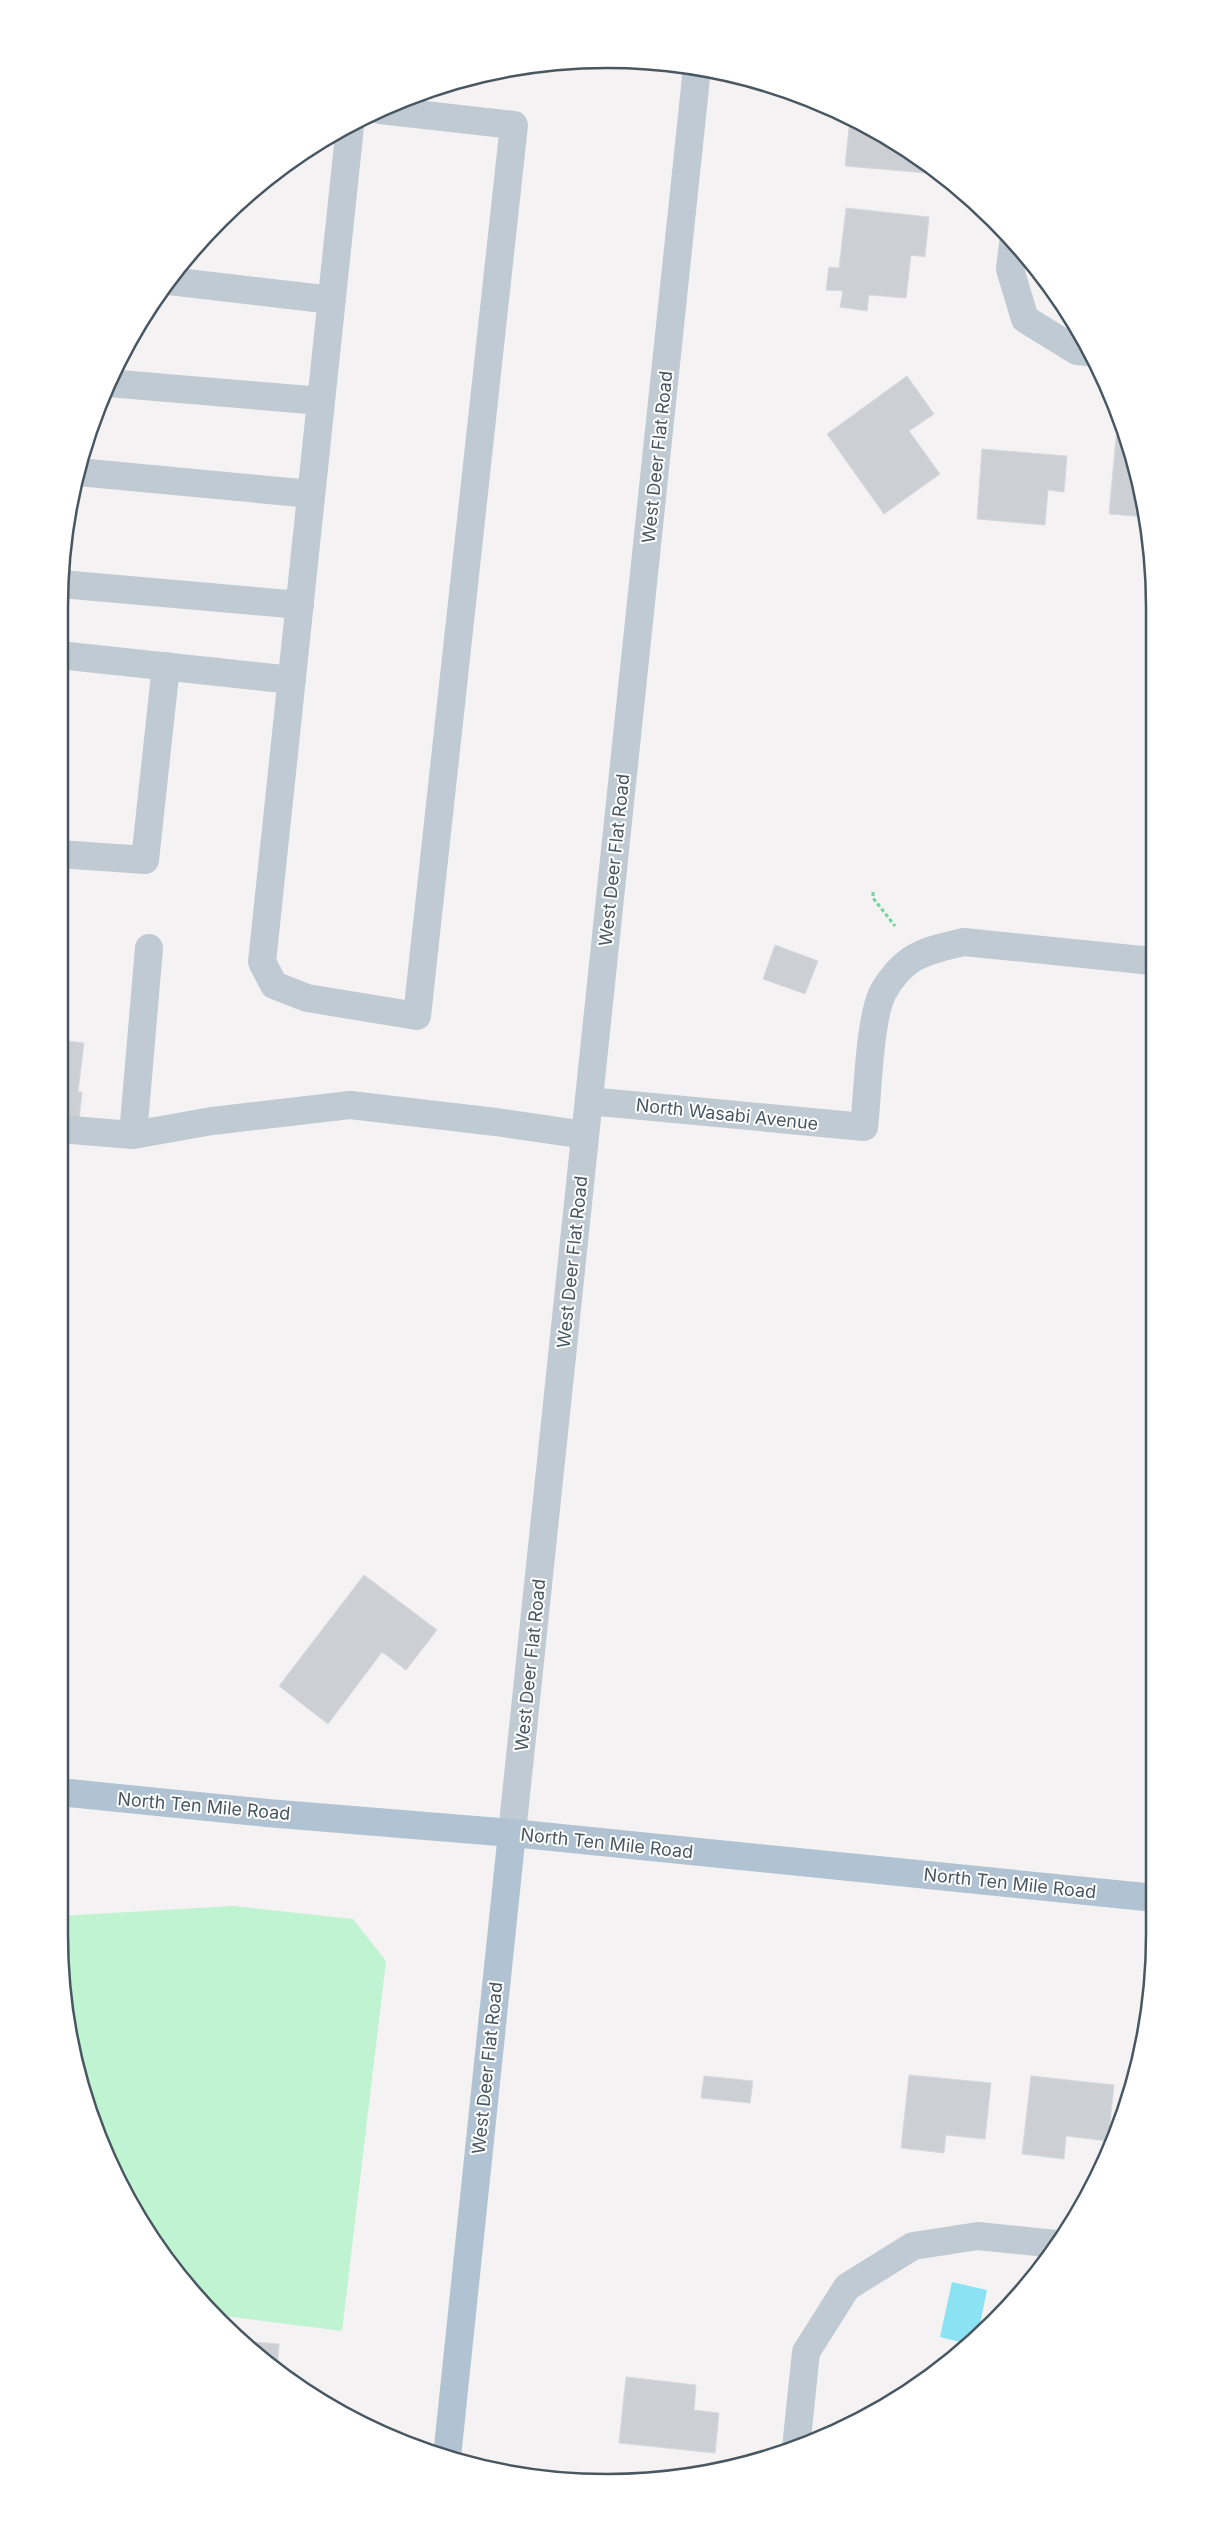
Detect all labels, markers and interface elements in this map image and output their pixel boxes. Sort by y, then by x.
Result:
street label: West Deer Flat Road [638,370,676,544]
street label: West Deer Flat Road [595,773,633,947]
street label: North Wasabi Avenue [635,1094,819,1134]
street label: West Deer Flat Road [553,1175,591,1349]
street label: West Deer Flat Road [511,1578,549,1752]
street label: North Ten Mile Road [117,1788,291,1824]
street label: North Ten Mile Road [520,1823,694,1863]
street label: North Ten Mile Road [923,1863,1097,1903]
street label: West Deer Flat Road [468,1981,506,2155]

